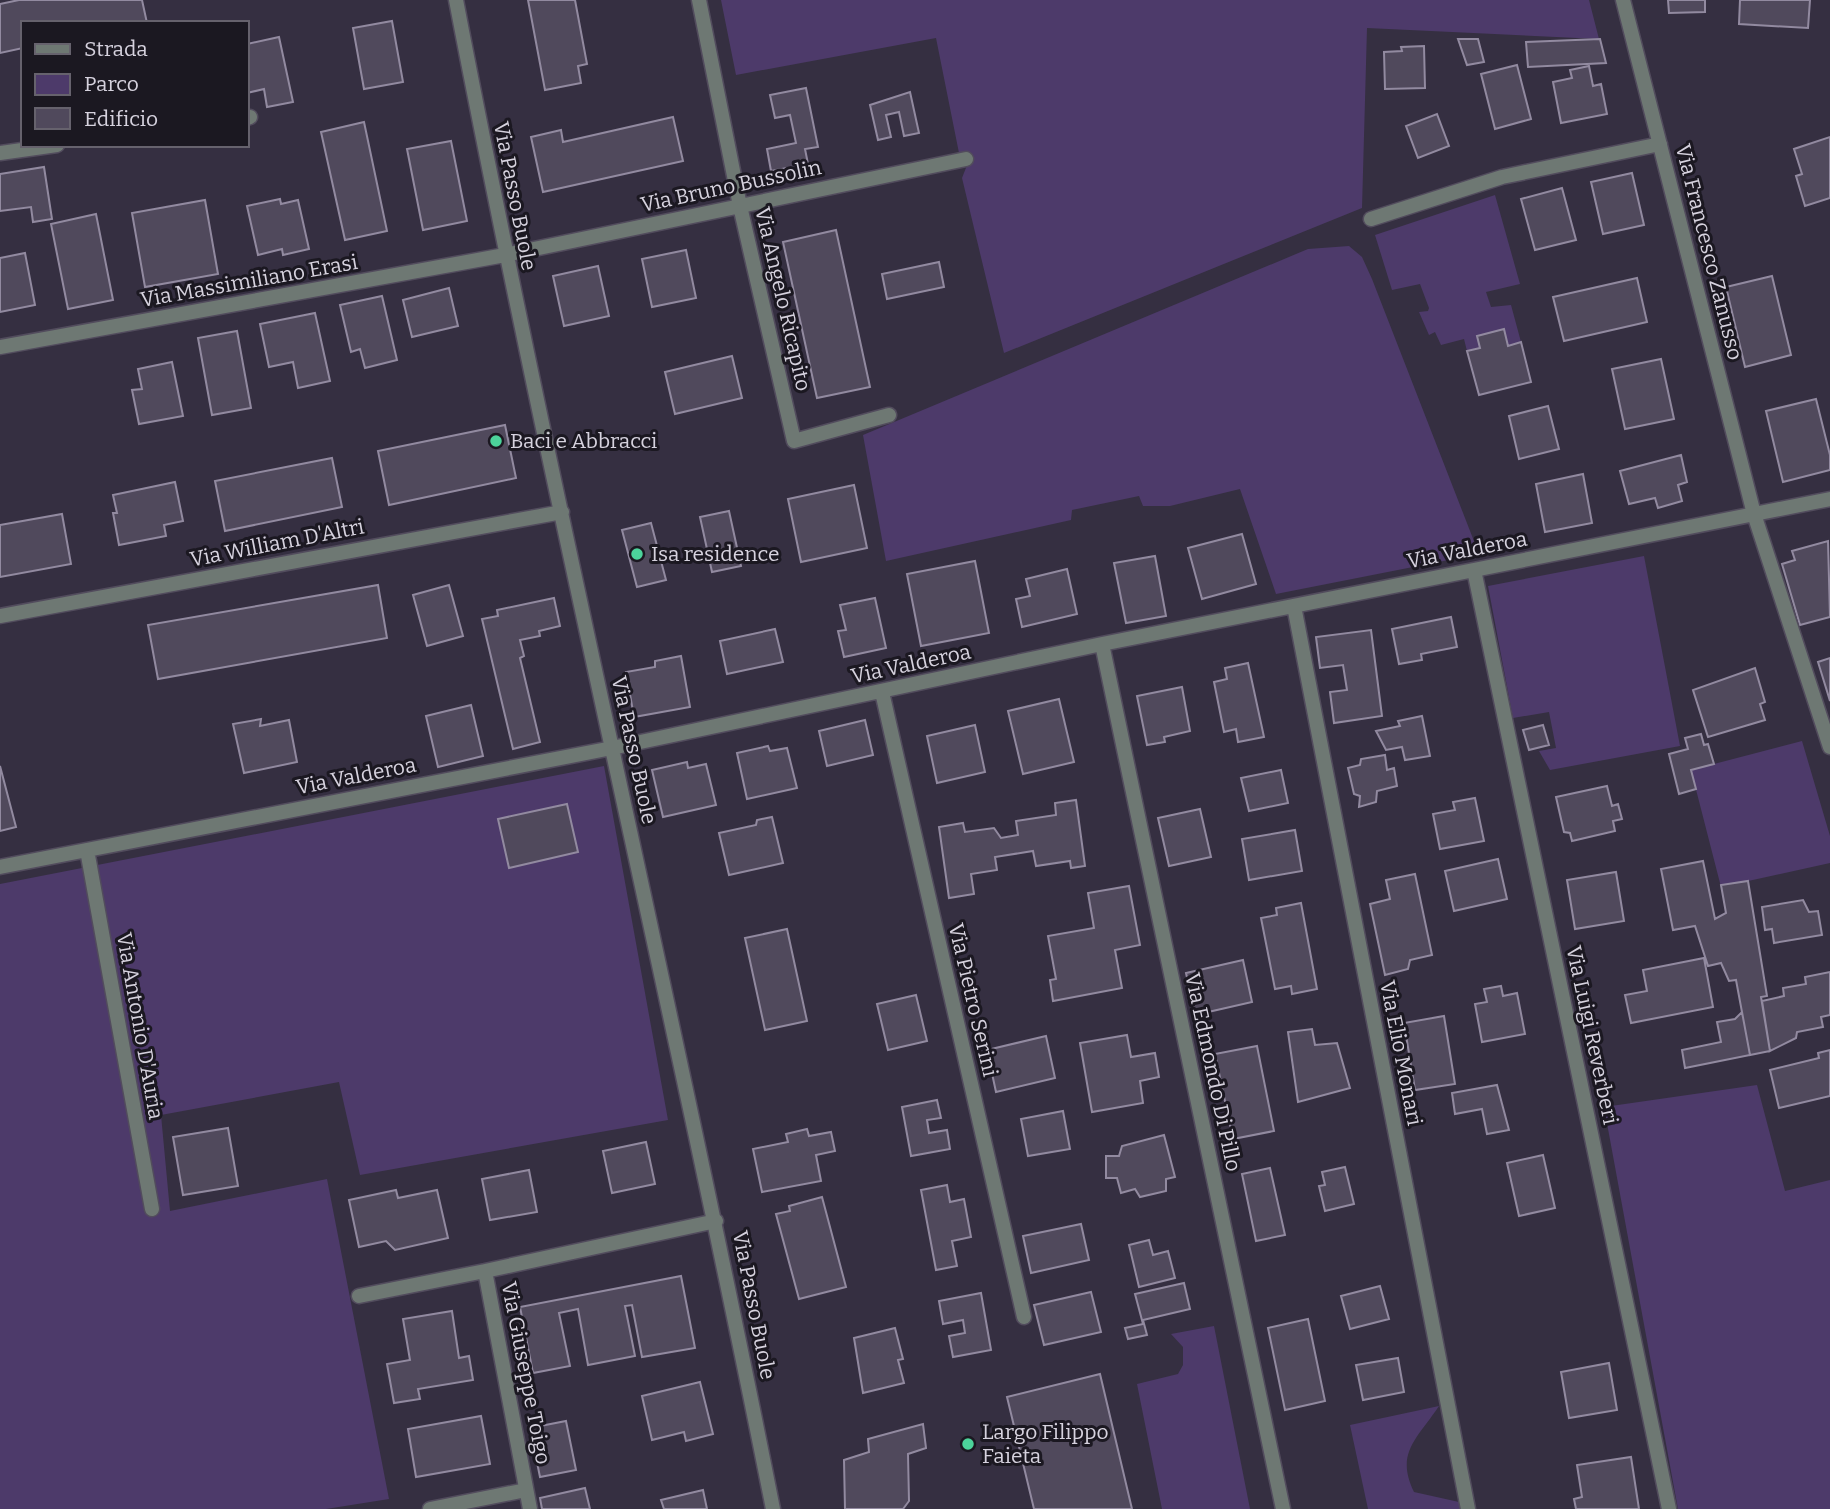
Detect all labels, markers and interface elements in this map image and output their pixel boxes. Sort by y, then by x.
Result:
legend [21,21,248,147]
text: Strada [84,36,148,62]
text: Parco [84,71,139,97]
text: Edificio [84,106,158,132]
street label: Via Passo Buole [488,119,542,273]
street label: Via Francesco Zanusso [1670,141,1748,363]
street label: Via Bruno Bussolin [638,154,824,218]
street label: Via Angelo Ricapito [749,204,817,394]
street label: Via Massimiliano Erasi [138,249,360,313]
place label: Baci e Abbracci [510,428,657,454]
marker: Baci e Abbracci [488,433,504,449]
street label: Via William D'Altri [188,513,366,573]
street label: Via Valderoa [1405,526,1530,574]
place label: Isa residence [651,541,779,567]
marker: Isa residence [629,546,645,562]
street label: Via Valderoa [849,639,974,689]
street label: Via Passo Buole [606,673,662,827]
street label: Via Valderoa [294,752,419,800]
street label: Via Pietro Serini [943,921,1003,1079]
street label: Via Antonio D'Auria [111,930,169,1122]
street label: Via Luigi Reverberi [1560,943,1624,1127]
street label: Via Edmondo Di Pillo [1179,970,1247,1174]
street label: Via Elio Monari [1374,978,1428,1128]
street label: Via Passo Buole [727,1228,781,1382]
street label: Via Giuseppe Toigo [496,1280,556,1466]
place label: Largo Filippo Faieta [982,1419,1109,1469]
marker: Largo Filippo Faieta [960,1436,976,1452]

